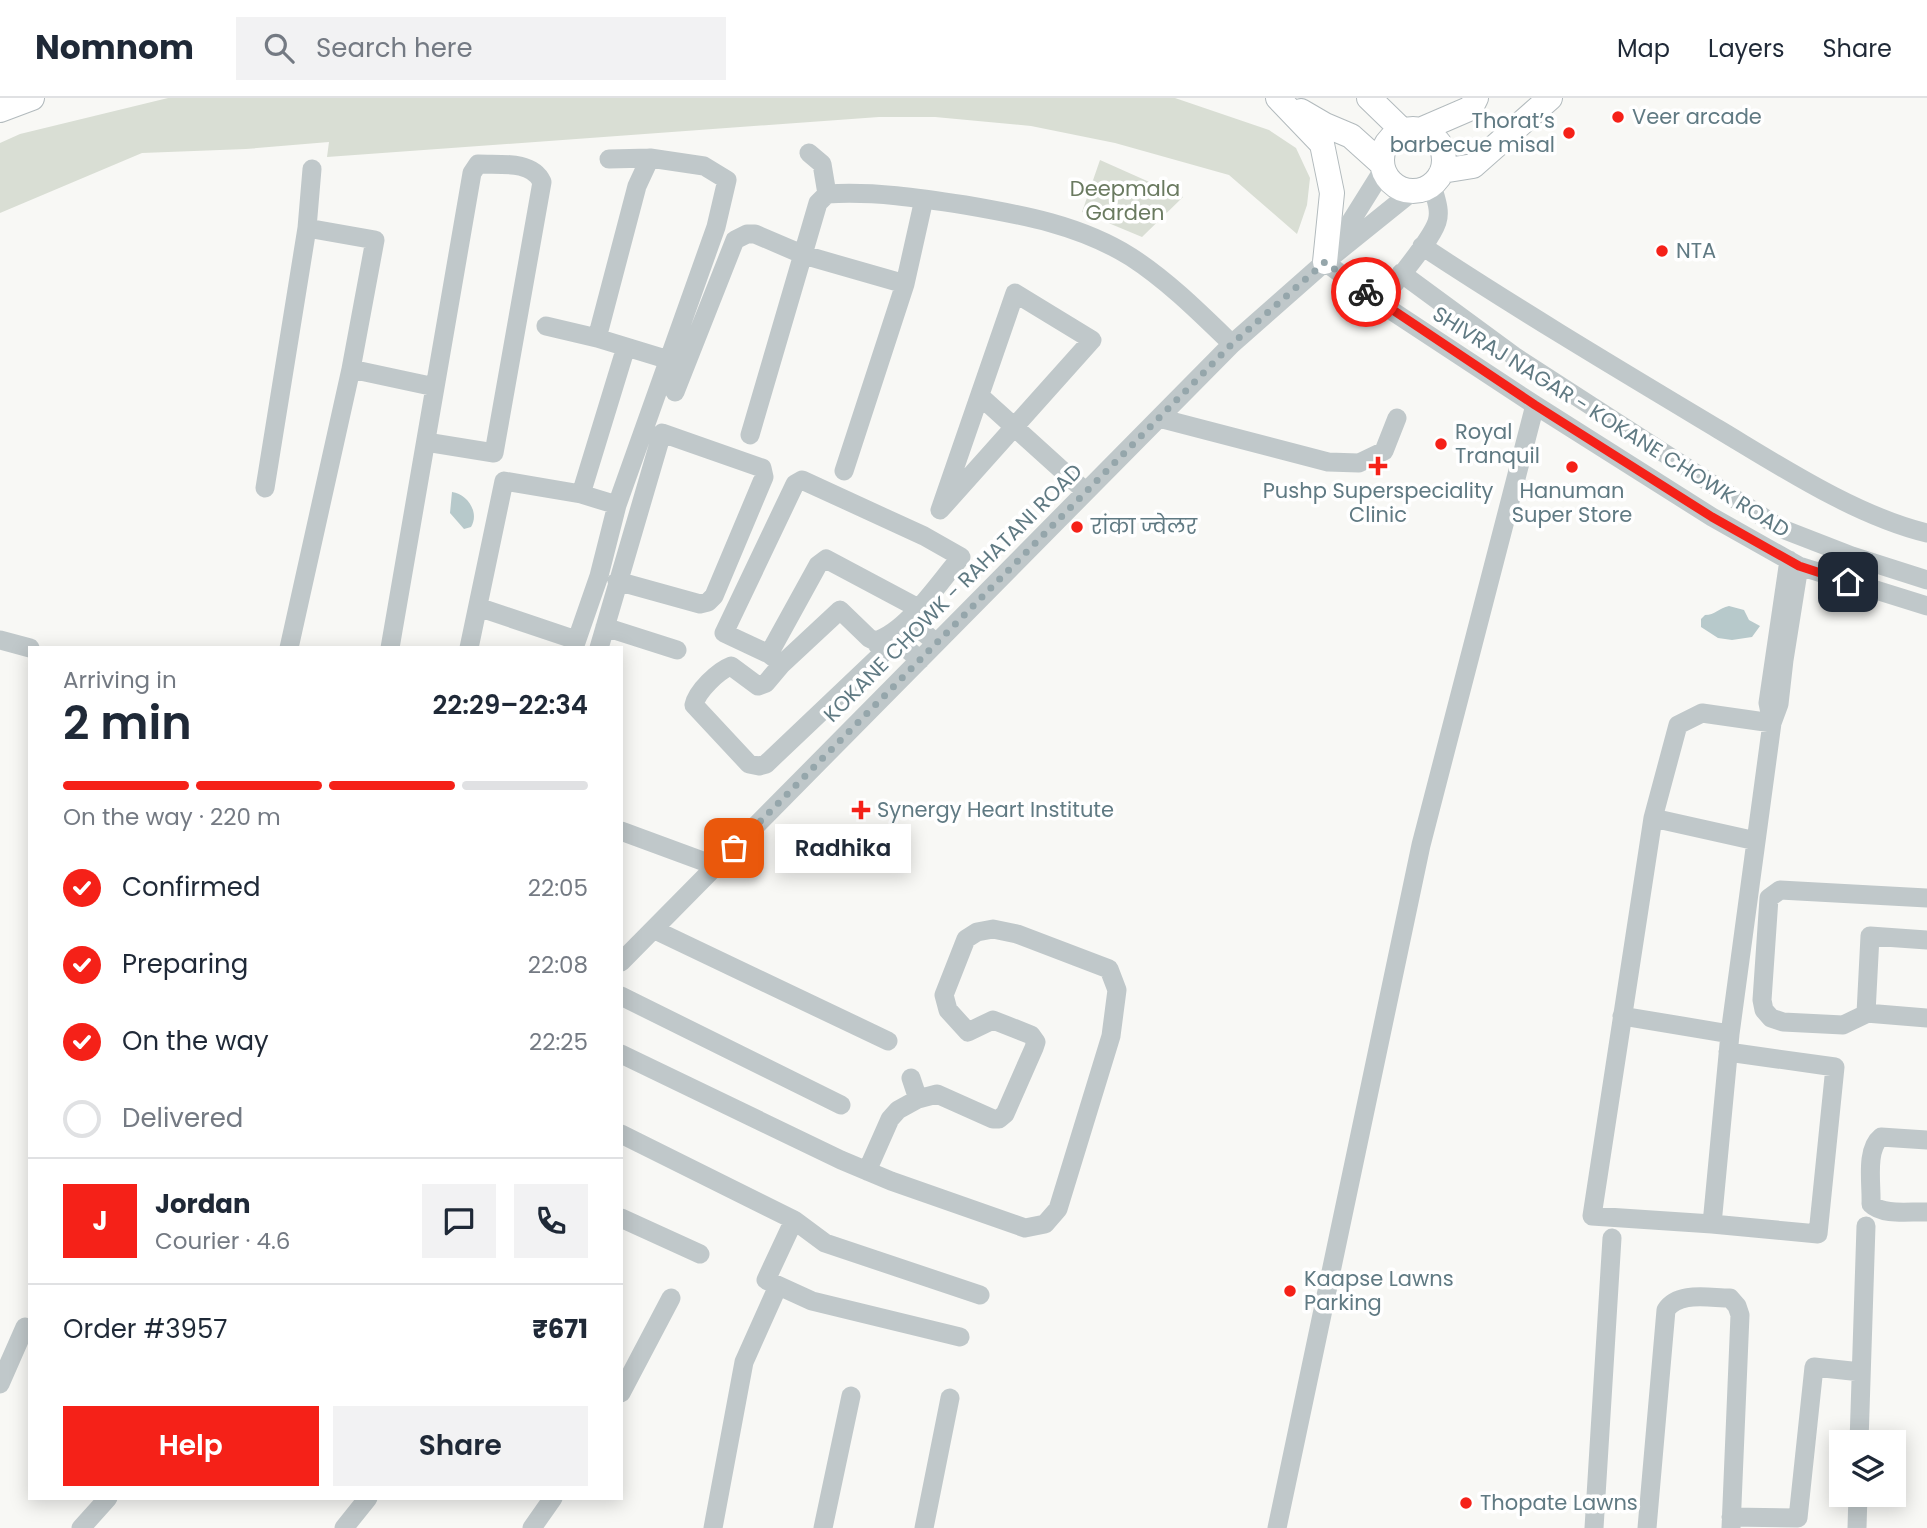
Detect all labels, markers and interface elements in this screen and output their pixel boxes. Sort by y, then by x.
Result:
search box [236,17,726,80]
text: Nomnom [35,24,194,71]
icon: search [260,29,298,67]
text: Search here [316,30,473,66]
text: Map [1617,32,1670,65]
text: Layers [1708,32,1784,65]
text: Share [1822,32,1892,65]
place label: Veer arcade [1632,102,1762,131]
place label: Thorat’s barbecue misal [1390,106,1555,159]
marker: Veer arcade [1610,109,1626,125]
marker: Thorat’s barbecue misal [1561,125,1577,141]
park label: Deepmala Garden [1070,174,1180,227]
place label: NTA [1676,236,1716,265]
marker: NTA [1654,243,1670,259]
courier [1331,257,1401,327]
icon: bike [1347,273,1385,311]
street label: SHIVRAJ NAGAR - KOKANE CHOWK ROAD [1427,299,1795,544]
place label: Royal Tranquil [1455,417,1540,470]
marker: Royal Tranquil [1433,436,1449,452]
marker: Pushp Superspeciality Clinic [1368,456,1388,476]
street label: KOKANE CHOWK - RAHATANI ROAD [817,457,1088,728]
marker: Hanuman Super Store [1564,459,1580,475]
place label: Pushp Superspeciality Clinic [1263,476,1494,529]
place label: Hanuman Super Store [1512,476,1632,529]
place label: रांका ज्वेलर [1090,512,1198,541]
marker: रांका ज्वेलर [1069,519,1085,535]
pin [1818,552,1878,612]
icon: home [1829,563,1867,601]
text: Arriving in [63,664,177,696]
text: 22:29–22:34 [432,687,588,723]
text: 2 min [63,691,192,755]
place label: Synergy Heart Institute [877,795,1114,824]
marker: Synergy Heart Institute [851,800,871,820]
text: On the way · 220 m [63,801,281,833]
pin [704,818,764,878]
callout: Radhika [776,824,912,872]
icon: bag [715,829,753,867]
text: Radhika [795,832,891,864]
icon: check [63,869,101,907]
text: Confirmed [122,869,260,905]
text: 22:05 [528,872,588,904]
icon: check [63,946,101,984]
text: Preparing [122,946,248,982]
text: 22:08 [528,949,588,981]
icon: check [63,1023,101,1061]
text: On the way [122,1023,269,1059]
text: 22:25 [529,1026,588,1058]
text: Delivered [122,1100,243,1136]
button: chat [422,1184,496,1258]
button: phone [514,1184,588,1258]
text: Jordan [155,1186,251,1222]
text: J [92,1203,108,1239]
text: Courier · 4.6 [155,1225,290,1257]
place label: Kaapse Lawns Parking [1304,1264,1454,1317]
marker: Kaapse Lawns Parking [1282,1283,1298,1299]
text: Order #3957 [63,1311,228,1347]
text: ₹671 [532,1311,588,1347]
button: Help [63,1406,319,1486]
button: Share [333,1406,588,1486]
map controls [1829,1430,1906,1507]
button: layers [1829,1430,1906,1507]
place label: Thopate Lawns [1480,1488,1638,1517]
marker: Thopate Lawns [1458,1495,1474,1511]

